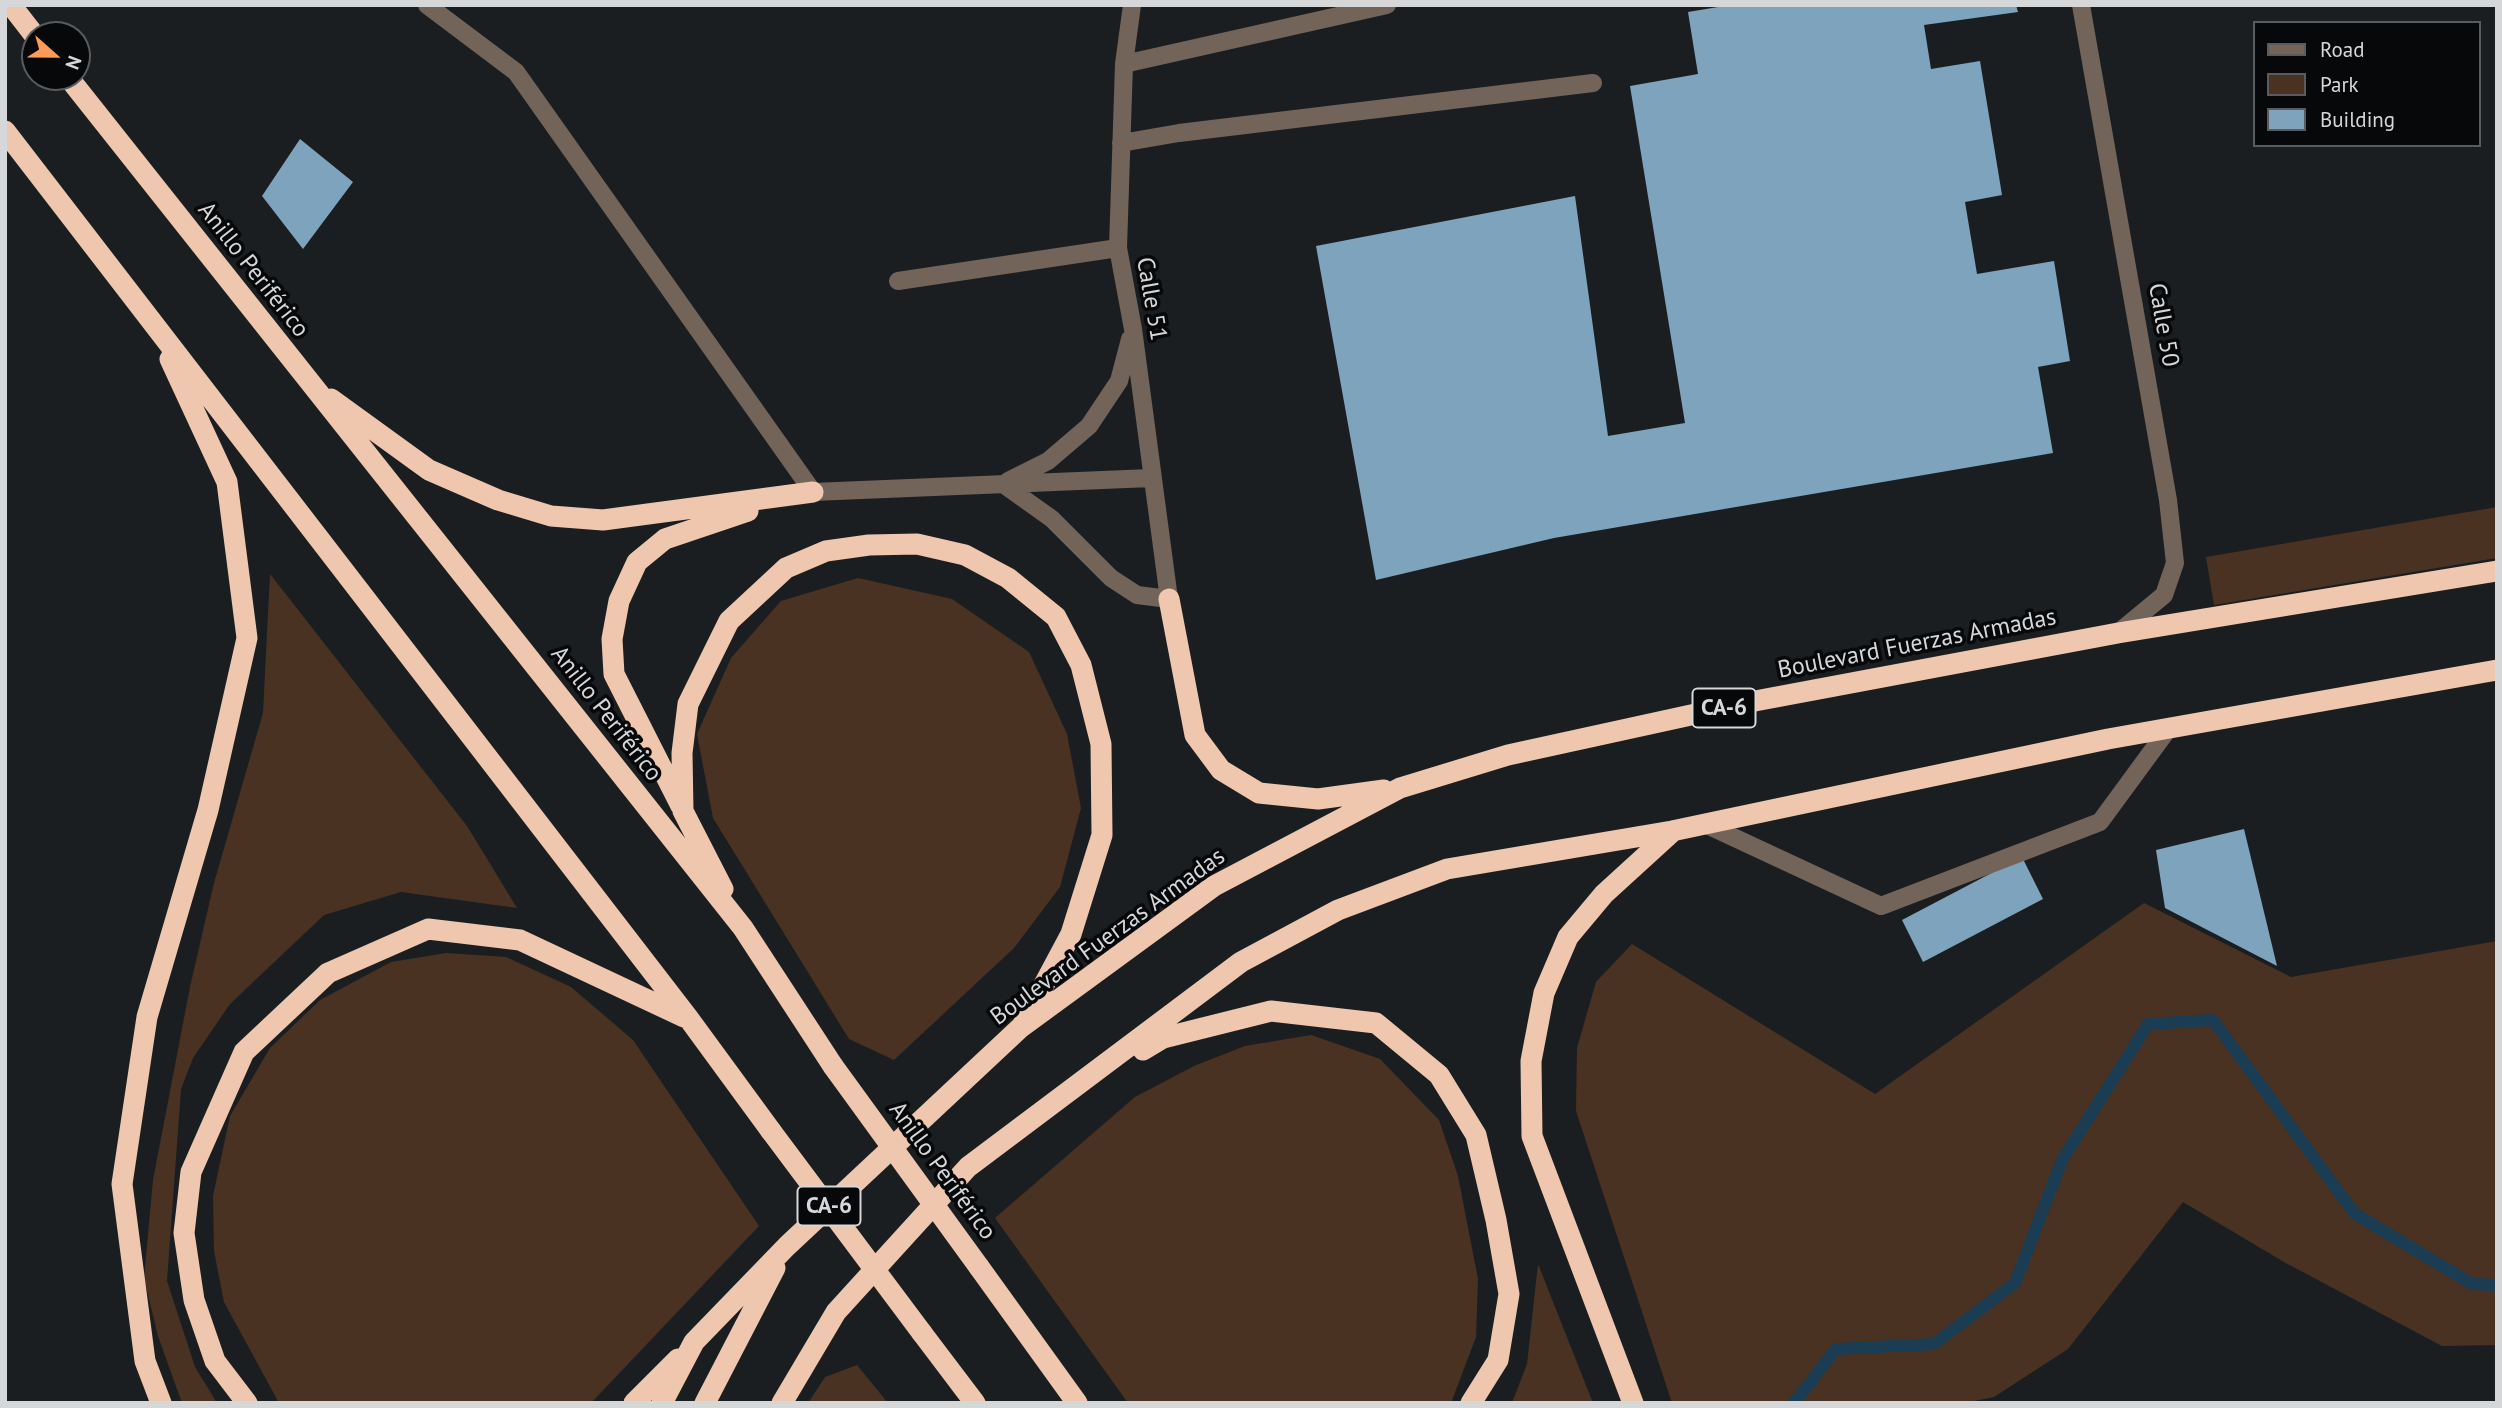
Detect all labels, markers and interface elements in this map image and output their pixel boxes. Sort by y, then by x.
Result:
north arrow [21,21,91,91]
legend [2254,21,2481,147]
text: Road [2320,36,2364,63]
text: N [60,53,87,73]
text: Park [2320,71,2359,98]
text: Building [2320,106,2395,133]
street label: Anillo Periférico [191,197,315,343]
street label: Calle 51 [1130,255,1172,343]
street label: Calle 50 [2142,281,2184,369]
street label: Boulevard Fuerzas Armadas [1775,603,2059,685]
street label: Anillo Periférico [544,641,668,787]
road number: CA-6 [1692,688,1756,728]
street label: Boulevard Fuerzas Armadas [985,842,1231,1032]
street label: Anillo Periférico [882,1096,1002,1246]
road number: CA-6 [798,1186,860,1226]

